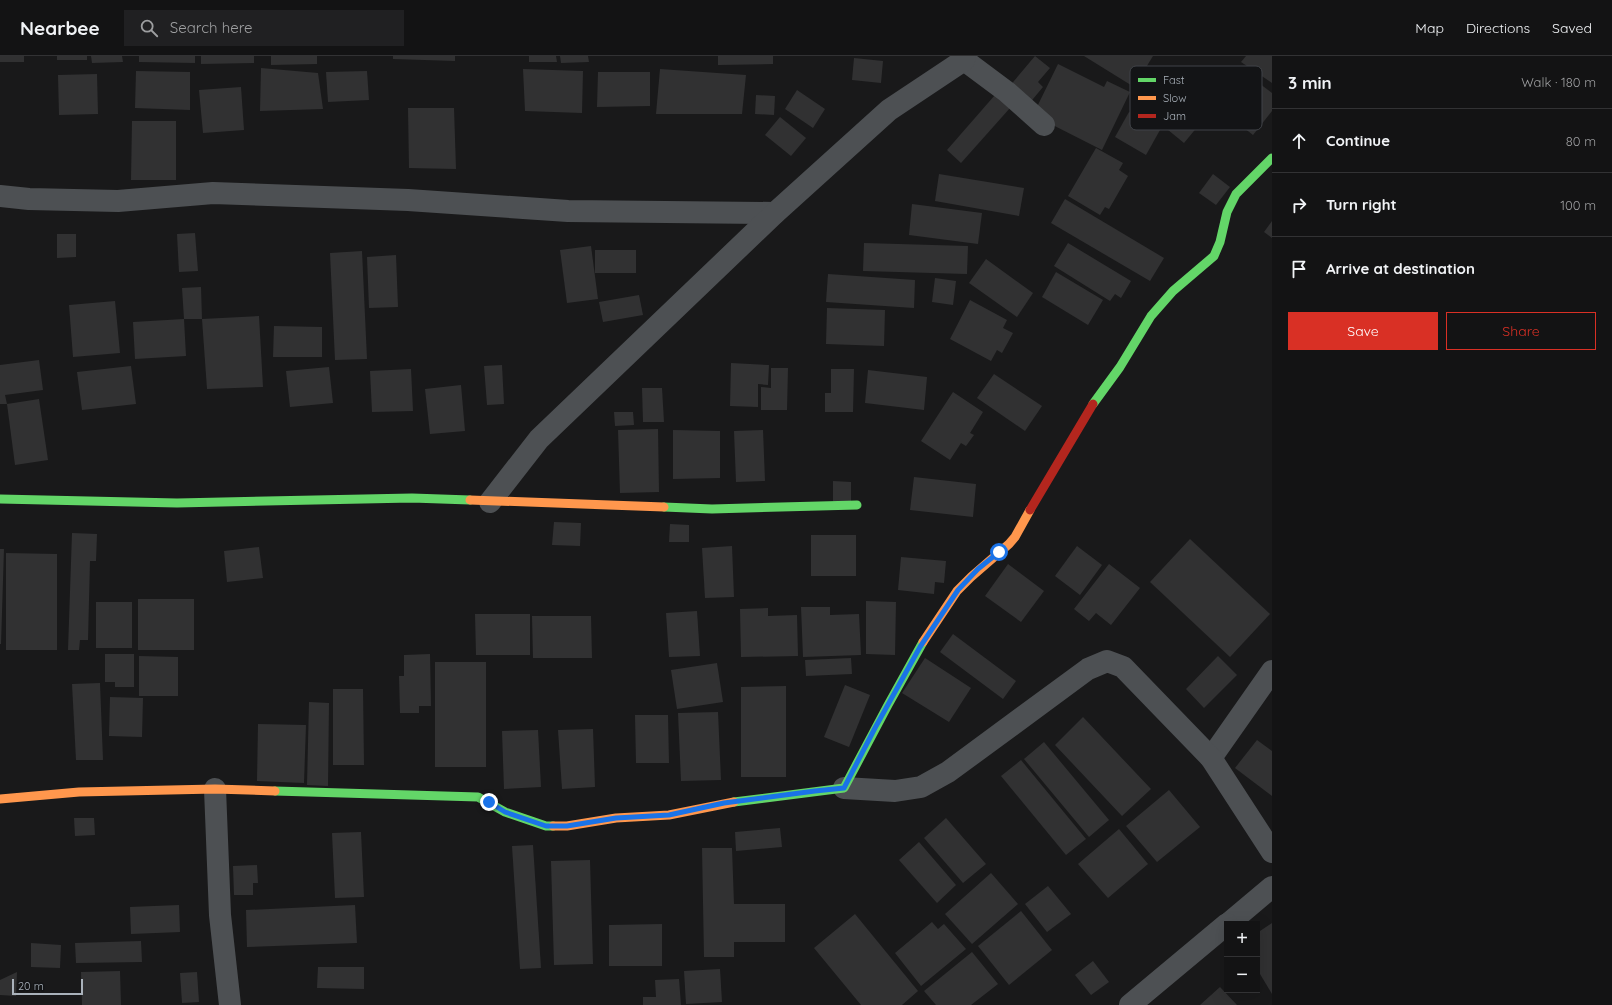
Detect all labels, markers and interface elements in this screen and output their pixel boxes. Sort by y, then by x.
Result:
search box [124,10,404,46]
text: Nearbee [20,16,100,40]
icon: search [138,17,160,39]
text: Search here [170,18,253,37]
text: Map [1415,19,1444,37]
text: Directions [1466,19,1530,37]
text: Saved [1552,19,1592,37]
legend [1130,66,1262,130]
text: 3 min [1288,72,1332,93]
text: Fast [1163,73,1185,87]
text: Walk · 180 m [1521,74,1596,90]
text: Slow [1163,91,1187,105]
text: Jam [1163,109,1186,123]
icon: ahead [1288,130,1310,152]
text: Continue [1326,131,1390,150]
text: 80 m [1566,133,1596,149]
icon: right [1288,194,1310,216]
text: Turn right [1326,195,1397,214]
text: 100 m [1560,197,1596,213]
icon: arrive [1288,258,1310,280]
text: Arrive at destination [1326,259,1475,278]
button: Save [1288,312,1438,350]
button: Share [1446,312,1596,350]
route start [990,543,1008,561]
route end [480,793,498,811]
map controls [1224,921,1260,993]
button: + [1224,921,1260,957]
button: − [1224,957,1260,993]
scale bar [12,977,83,996]
text: 20 m [18,979,44,993]

